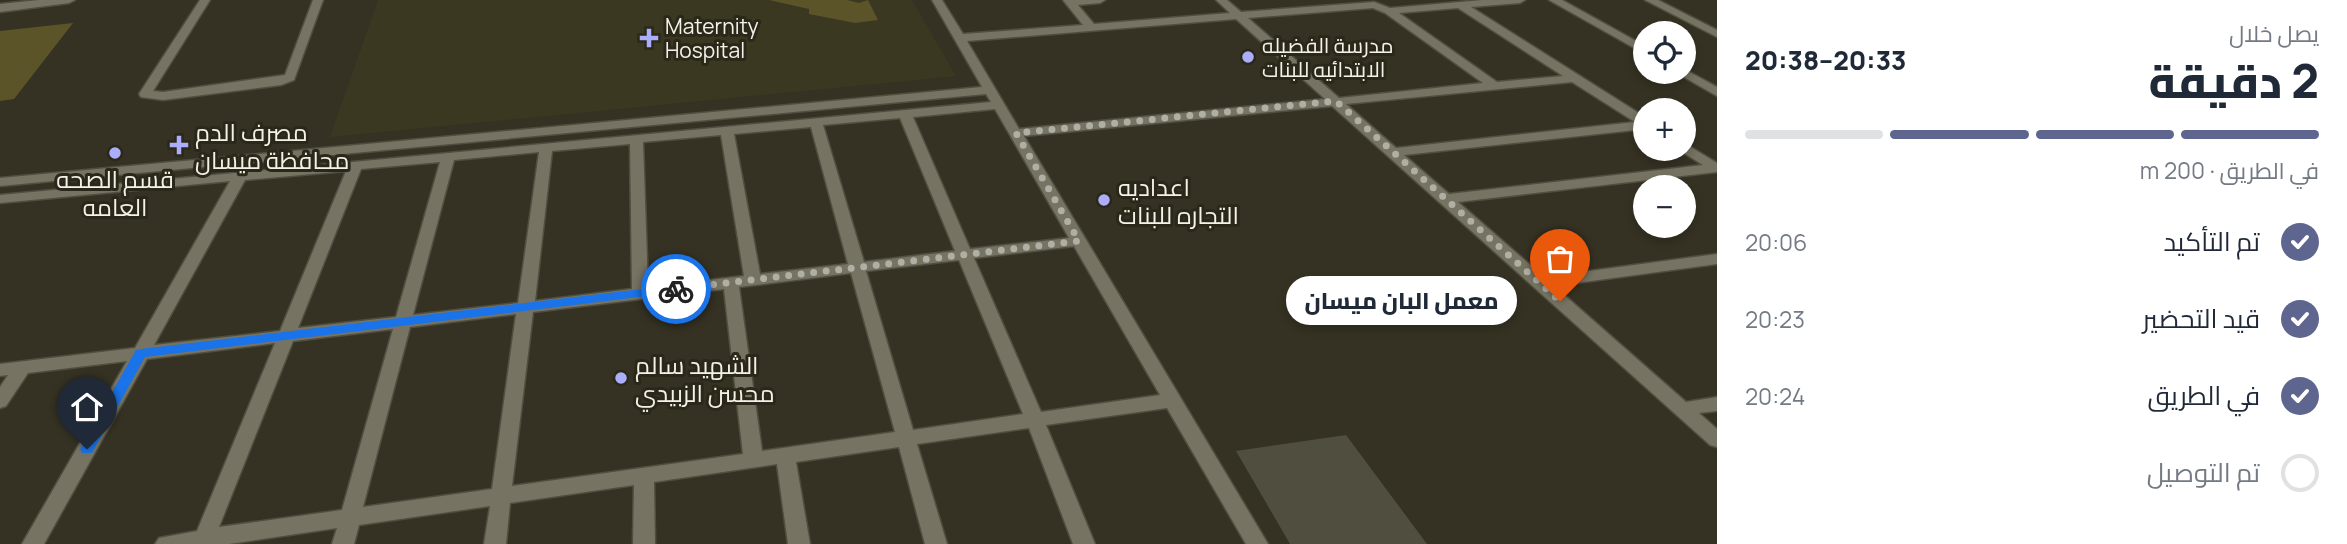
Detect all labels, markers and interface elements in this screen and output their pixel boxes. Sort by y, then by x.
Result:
place label: Maternity Hospital [665,12,759,64]
text: يصل خلال [2229,17,2319,49]
map controls [1633,21,1696,238]
button: locate [1633,21,1696,84]
marker: Maternity Hospital [639,28,659,48]
place label: مدرسة الفضيله الابتدائيه للبنات [1262,31,1393,83]
text: 20:33–20:38 [1745,42,1906,78]
marker: مدرسة الفضيله الابتدائيه للبنات [1240,49,1256,65]
text: 2 دقيقة [2148,49,2319,112]
button: + [1633,98,1696,161]
place label: مصرف الدم محافظة ميسان [195,115,349,176]
marker: مصرف الدم محافظة ميسان [169,135,189,155]
marker: قسم الصحه العامه [107,145,123,161]
text: في الطريق · 200 m [2140,154,2319,186]
place label: قسم الصحه العامه [56,162,174,223]
place label: اعداديه التجاره للبنات [1118,170,1239,231]
button: − [1633,175,1696,238]
marker: اعداديه التجاره للبنات [1096,192,1112,208]
text: تم التأكيد [2163,223,2260,259]
icon: check [2281,223,2319,261]
text: 20:06 [1745,226,1807,258]
pin [1530,229,1590,301]
icon: bag [1541,240,1579,278]
courier [641,254,711,324]
icon: bike [657,270,695,308]
callout: معمل البان ميسان [1287,276,1518,326]
text: معمل البان ميسان [1304,284,1499,316]
text: قيد التحضير [2142,300,2260,336]
icon: check [2281,300,2319,338]
text: 20:23 [1745,303,1805,335]
place label: الشهيد سالم محسن الزبيدي [635,348,775,412]
marker: الشهيد سالم محسن الزبيدي [613,370,629,386]
pin [57,377,117,449]
text: في الطريق [2147,377,2260,413]
icon: check [2281,377,2319,415]
text: 20:24 [1745,380,1805,412]
icon: home [68,388,106,426]
text: تم التوصيل [2147,454,2260,490]

